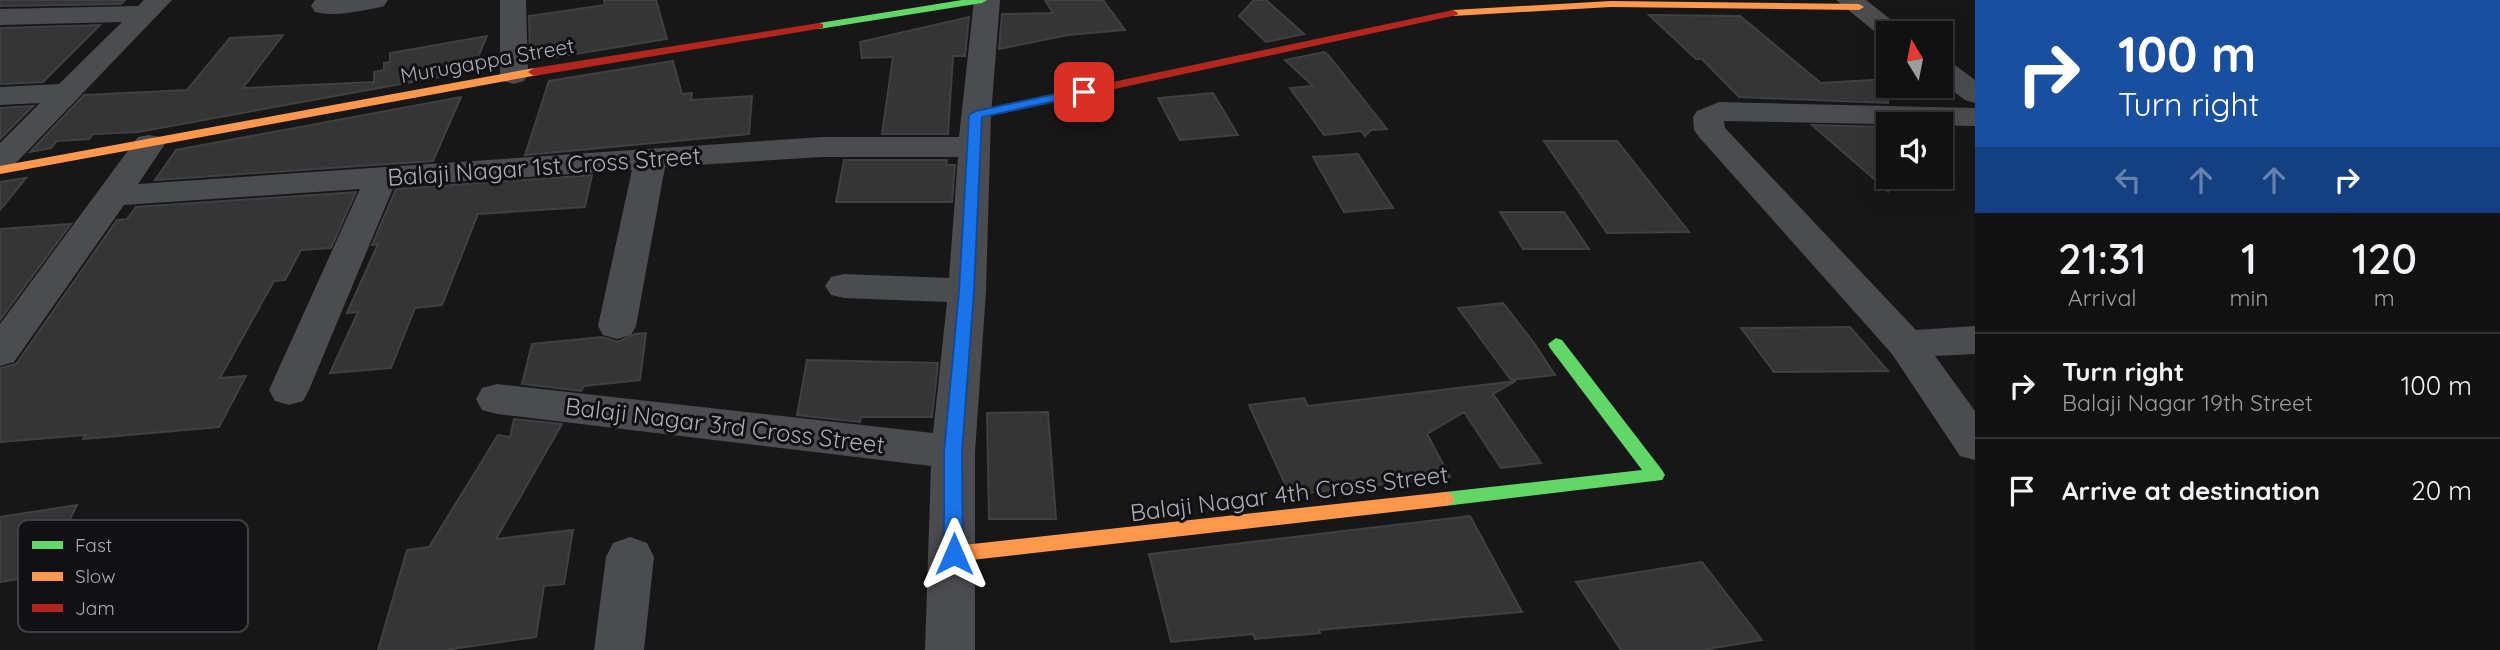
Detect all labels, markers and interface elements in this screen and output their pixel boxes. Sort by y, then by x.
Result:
north arrow [1876,21,1953,98]
map controls [1876,21,1953,189]
text: 100 m [2118,23,2256,84]
icon: right [2003,28,2094,119]
street label: Murugappa Street [398,32,576,88]
pin [1054,62,1114,122]
icon: arrive [1065,73,1103,111]
text: Turn right [2118,84,2259,124]
button: sound [1876,112,1953,189]
street label: Balaji Nagar 1st Cross Street [386,140,702,192]
icon: left [2109,161,2147,199]
icon: ahead [2182,161,2220,199]
icon: ahead [2255,161,2293,199]
icon: right [2328,161,2366,199]
text: 21:31 [2058,232,2146,285]
text: 1 [2241,232,2257,285]
text: 120 [2352,232,2417,285]
text: Arrival [2068,283,2137,312]
text: min [2229,283,2269,312]
text: m [2374,283,2395,312]
text: Turn right [2062,355,2184,388]
icon: right [2003,367,2041,405]
text: 100 m [2401,369,2472,402]
text: Balaji Nagar 19th Street [2062,388,2313,417]
street label: Balaji Nagar 3rd Cross Street [564,391,886,459]
street label: Balaji Nagar 4th Cross Street [1128,459,1450,527]
icon: arrive [2003,472,2041,510]
text: Arrive at destination [2062,474,2320,507]
text: 20 m [2411,474,2472,507]
position arrow [917,517,991,591]
legend [18,520,248,632]
text: Fast [75,533,112,557]
text: Slow [75,564,116,588]
text: Jam [75,596,115,620]

